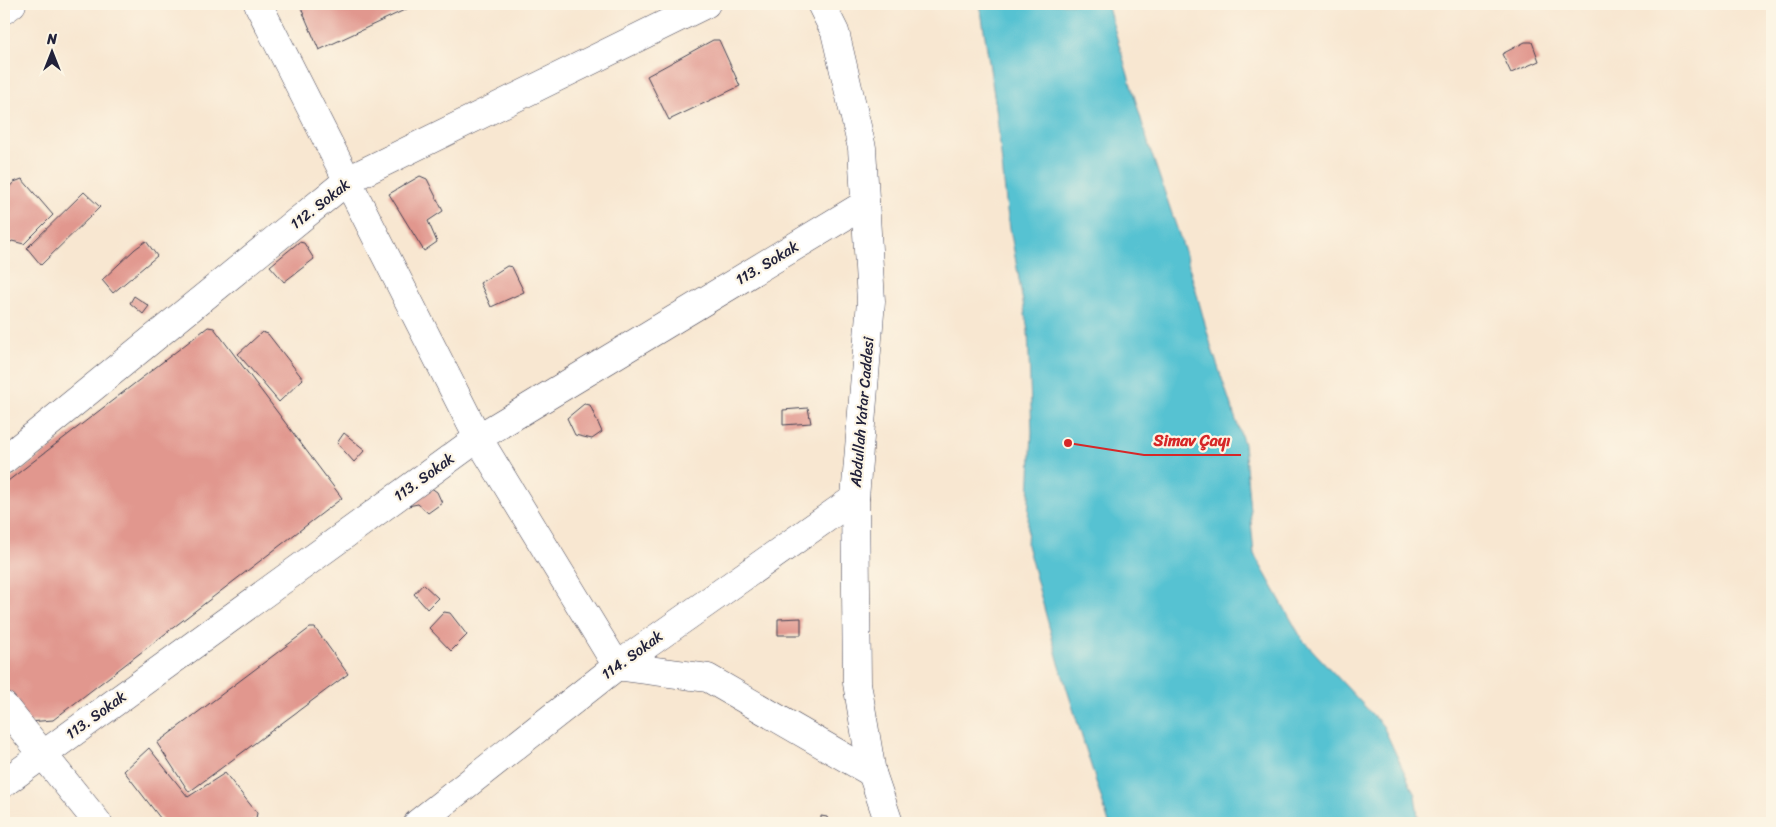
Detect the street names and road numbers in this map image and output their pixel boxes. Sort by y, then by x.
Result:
street label: 112. Sokak [284,172,356,236]
street label: 113. Sokak [730,234,804,292]
street label: Abdullah Yatar Caddesi [842,335,882,489]
street label: 113. Sokak [388,446,460,508]
street label: 114. Sokak [596,624,668,686]
street label: 113. Sokak [60,684,132,746]

